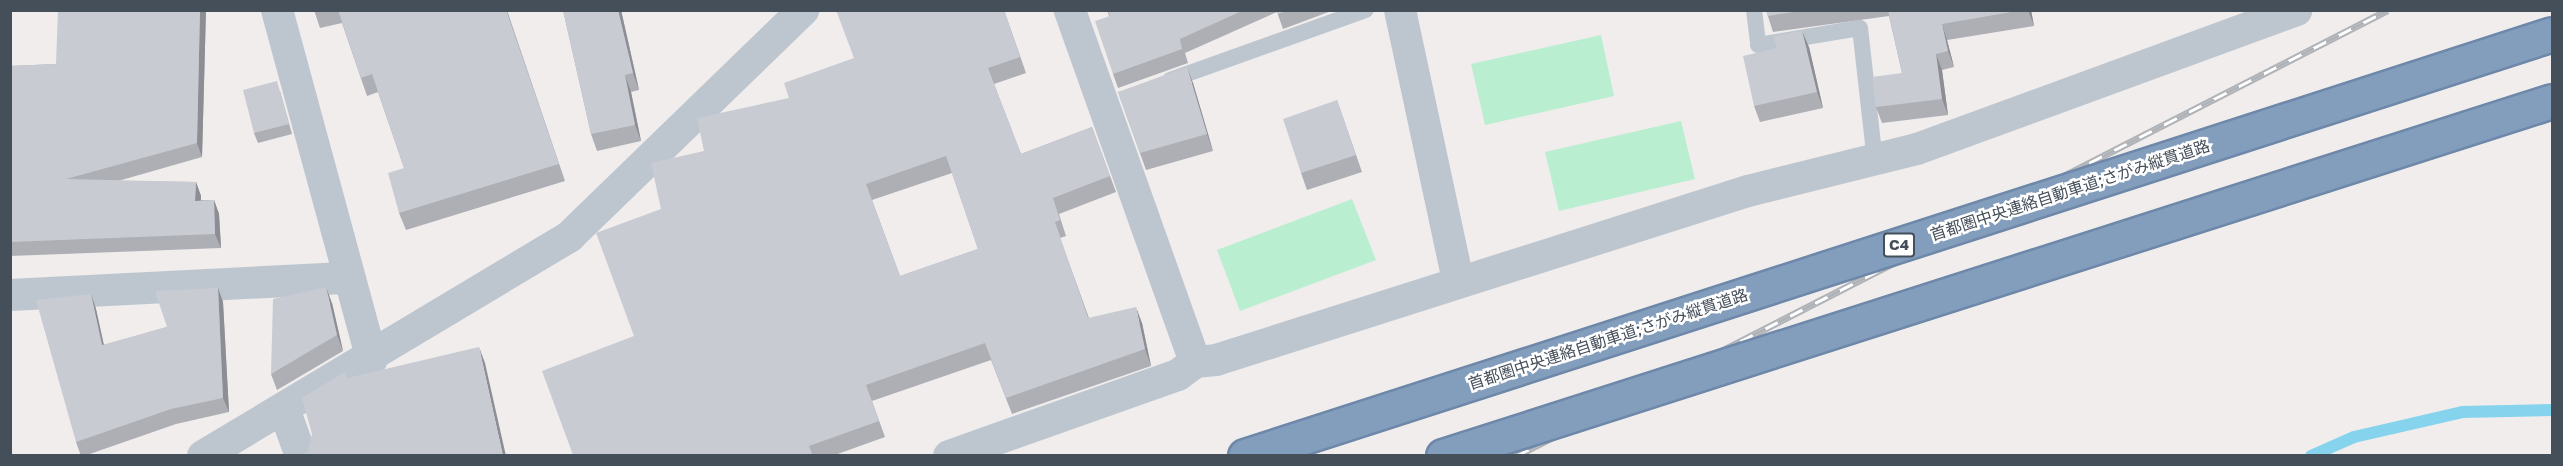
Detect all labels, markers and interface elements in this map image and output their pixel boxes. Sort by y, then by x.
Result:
street label: 首都圏中央連絡自動車道;さがみ縦貫道路 [1928,136,2212,244]
road number: C4 [1882,233,1916,257]
street label: 首都圏中央連絡自動車道;さがみ縦貫道路 [1466,285,1750,393]

